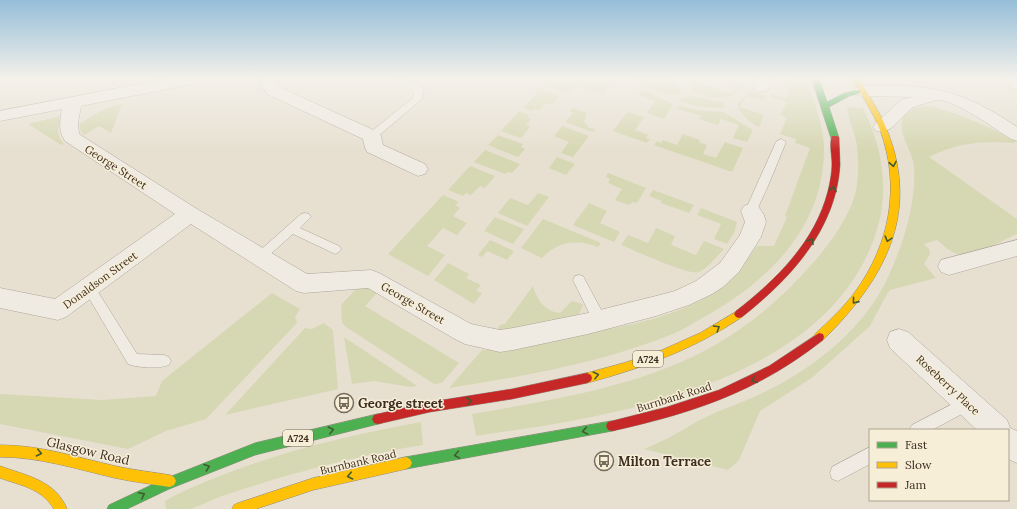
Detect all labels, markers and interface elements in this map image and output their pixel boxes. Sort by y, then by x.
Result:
street label: George Street [82,142,150,193]
one-way arrow [889,161,897,168]
one-way arrow [828,186,837,192]
one-way arrow [884,235,893,242]
one-way arrow [807,238,814,245]
street label: Donaldson Street [60,248,141,312]
street label: George Street [379,279,448,327]
one-way arrow [853,296,860,303]
one-way arrow [713,325,720,333]
road number: A724 [633,351,663,367]
street label: Roseberry Place [913,352,983,418]
one-way arrow [592,371,599,380]
one-way arrow [750,375,758,383]
street label: Burnbank Road [635,379,714,415]
bus stop icon: George street [333,392,355,414]
place label: George street [358,395,444,412]
one-way arrow [466,397,472,406]
one-way arrow [328,427,334,435]
one-way arrow [582,427,588,435]
legend [869,429,1009,501]
road number: A724 [283,430,313,446]
street label: Glasgow Road [45,433,131,469]
text: Fast [905,437,928,452]
street label: Burnbank Road [318,446,398,478]
one-way arrow [35,449,42,457]
one-way arrow [454,450,460,458]
bus stop icon: Milton Terrace [593,450,615,472]
place label: Milton Terrace [618,453,711,470]
text: Slow [905,457,932,472]
one-way arrow [203,464,210,472]
one-way arrow [347,471,354,480]
text: Jam [904,477,926,492]
one-way arrow [137,492,145,500]

